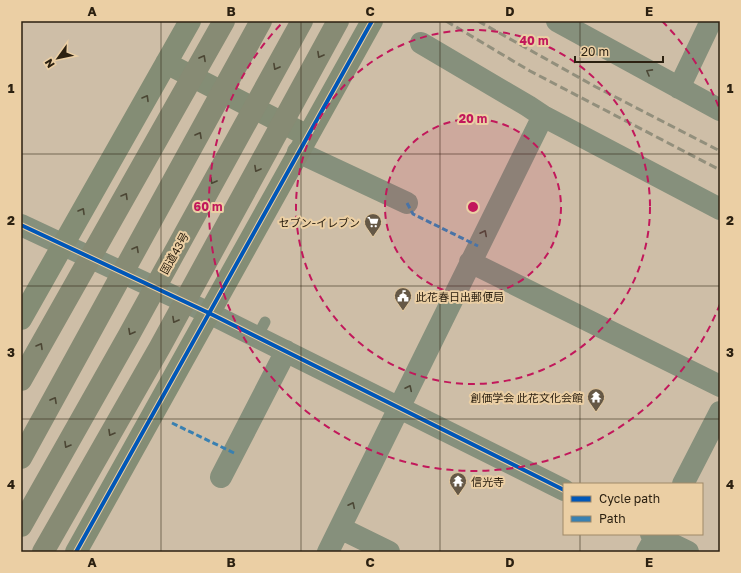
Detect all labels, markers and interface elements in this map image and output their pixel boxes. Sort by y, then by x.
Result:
text: A [87,3,97,19]
text: B [226,3,236,19]
text: C [365,3,375,19]
text: D [505,3,515,19]
text: E [645,3,653,19]
text: 40 m [520,33,548,48]
north arrow [38,38,78,78]
scale bar [575,38,663,64]
text: 20 m [581,44,609,59]
one-way arrow [317,51,324,58]
one-way arrow [198,55,205,62]
text: N [41,57,57,71]
one-way arrow [273,63,281,71]
one-way arrow [645,69,653,76]
text: 1 [8,80,15,96]
text: 1 [727,80,734,96]
one-way arrow [141,95,148,102]
text: 20 m [459,111,487,126]
one-way arrow [194,132,202,139]
one-way arrow [255,165,262,172]
one-way arrow [211,177,218,185]
one-way arrow [121,193,128,200]
text: 60 m [194,199,222,214]
centre of rings [466,200,480,214]
one-way arrow [77,208,84,215]
text: 2 [7,212,15,228]
supermarket icon: セブン-イレブン [363,212,383,237]
text: 2 [726,212,734,228]
place label: セブン-イレブン [279,216,360,229]
street label: 国道43号 [157,230,191,276]
one-way arrow [479,230,487,238]
one-way arrow [132,246,139,253]
public building icon: 此花春日出郵便局 [393,286,413,311]
place label: 此花春日出郵便局 [416,290,504,303]
one-way arrow [172,316,179,323]
one-way arrow [128,328,135,335]
one-way arrow [36,343,43,350]
text: 3 [7,344,15,360]
text: 3 [726,344,734,360]
one-way arrow [404,385,412,392]
temple icon: 創価学会 此花文化会館 [586,387,606,412]
place label: 創価学会 此花文化会館 [470,391,583,404]
one-way arrow [49,396,56,404]
one-way arrow [108,429,115,436]
one-way arrow [64,441,71,448]
temple icon: 信光寺 [448,471,468,496]
place label: 信光寺 [471,475,504,488]
text: 4 [7,476,15,492]
text: 4 [726,476,734,492]
legend [563,483,703,535]
text: Cycle path [599,491,660,506]
one-way arrow [347,502,355,509]
text: Path [599,511,626,526]
text: A [87,554,97,570]
text: B [226,554,236,570]
text: C [365,554,375,570]
text: D [505,554,515,570]
text: E [645,554,653,570]

